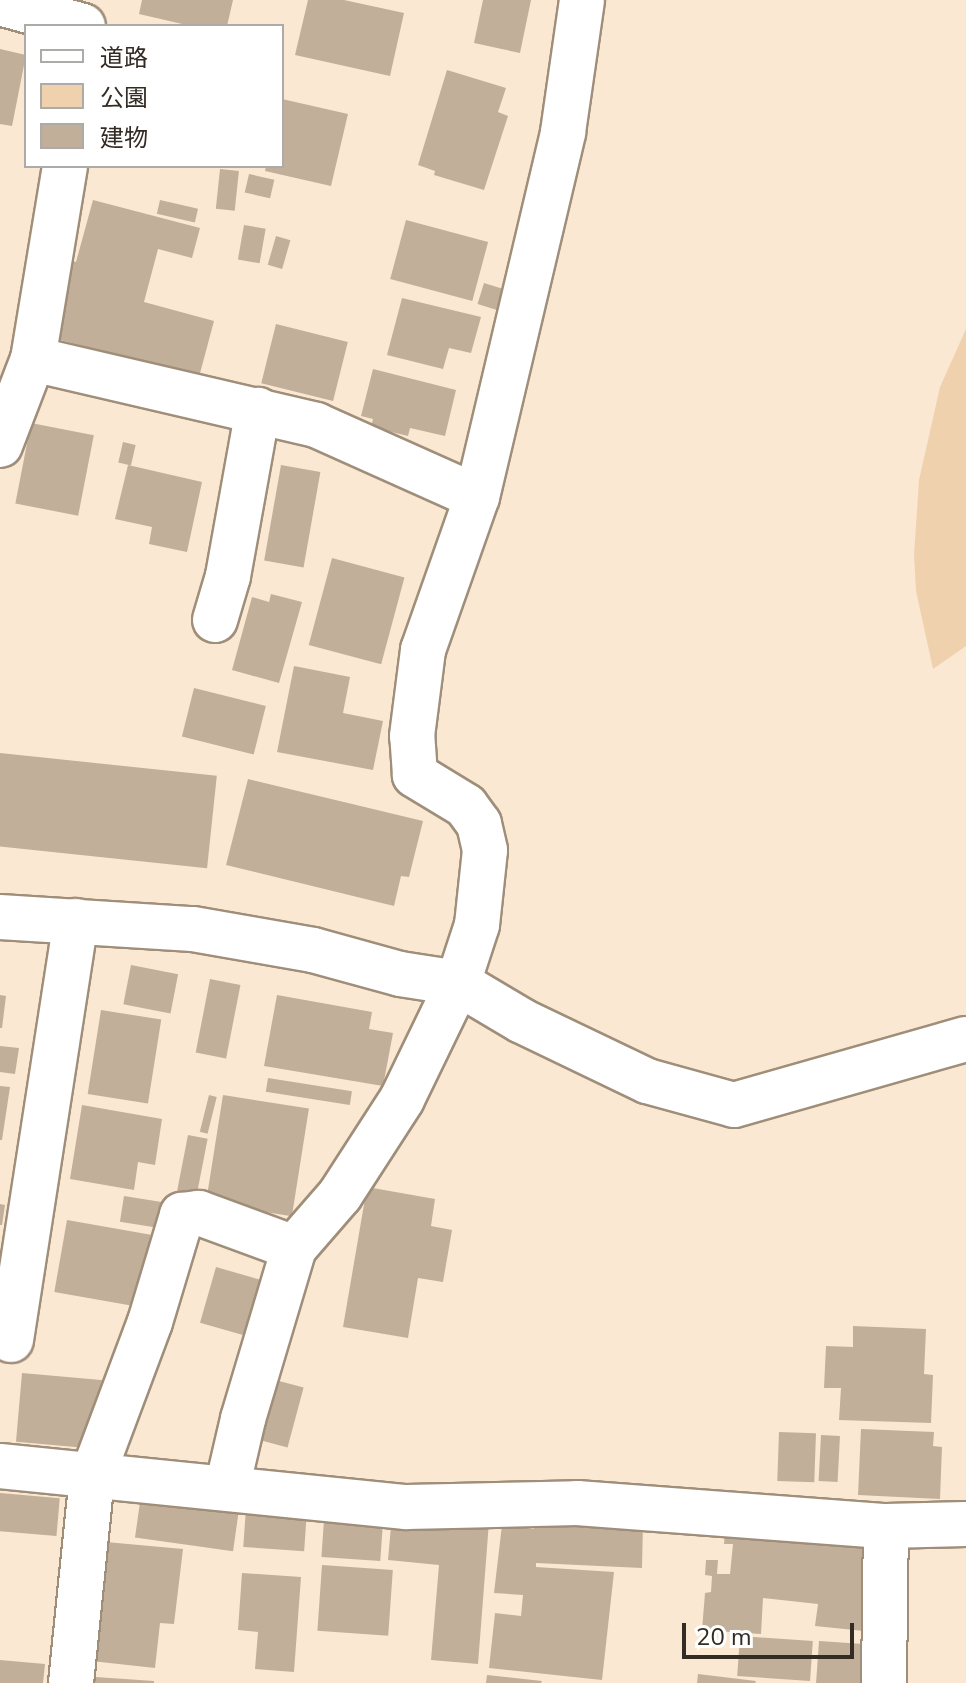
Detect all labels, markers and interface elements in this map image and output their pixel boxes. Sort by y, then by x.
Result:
legend [24,24,284,168]
text: 道路 [100,42,148,74]
text: 公園 [100,82,148,114]
text: 建物 [100,122,148,154]
scale bar [686,1607,858,1657]
text: 20 m [696,1621,752,1653]

